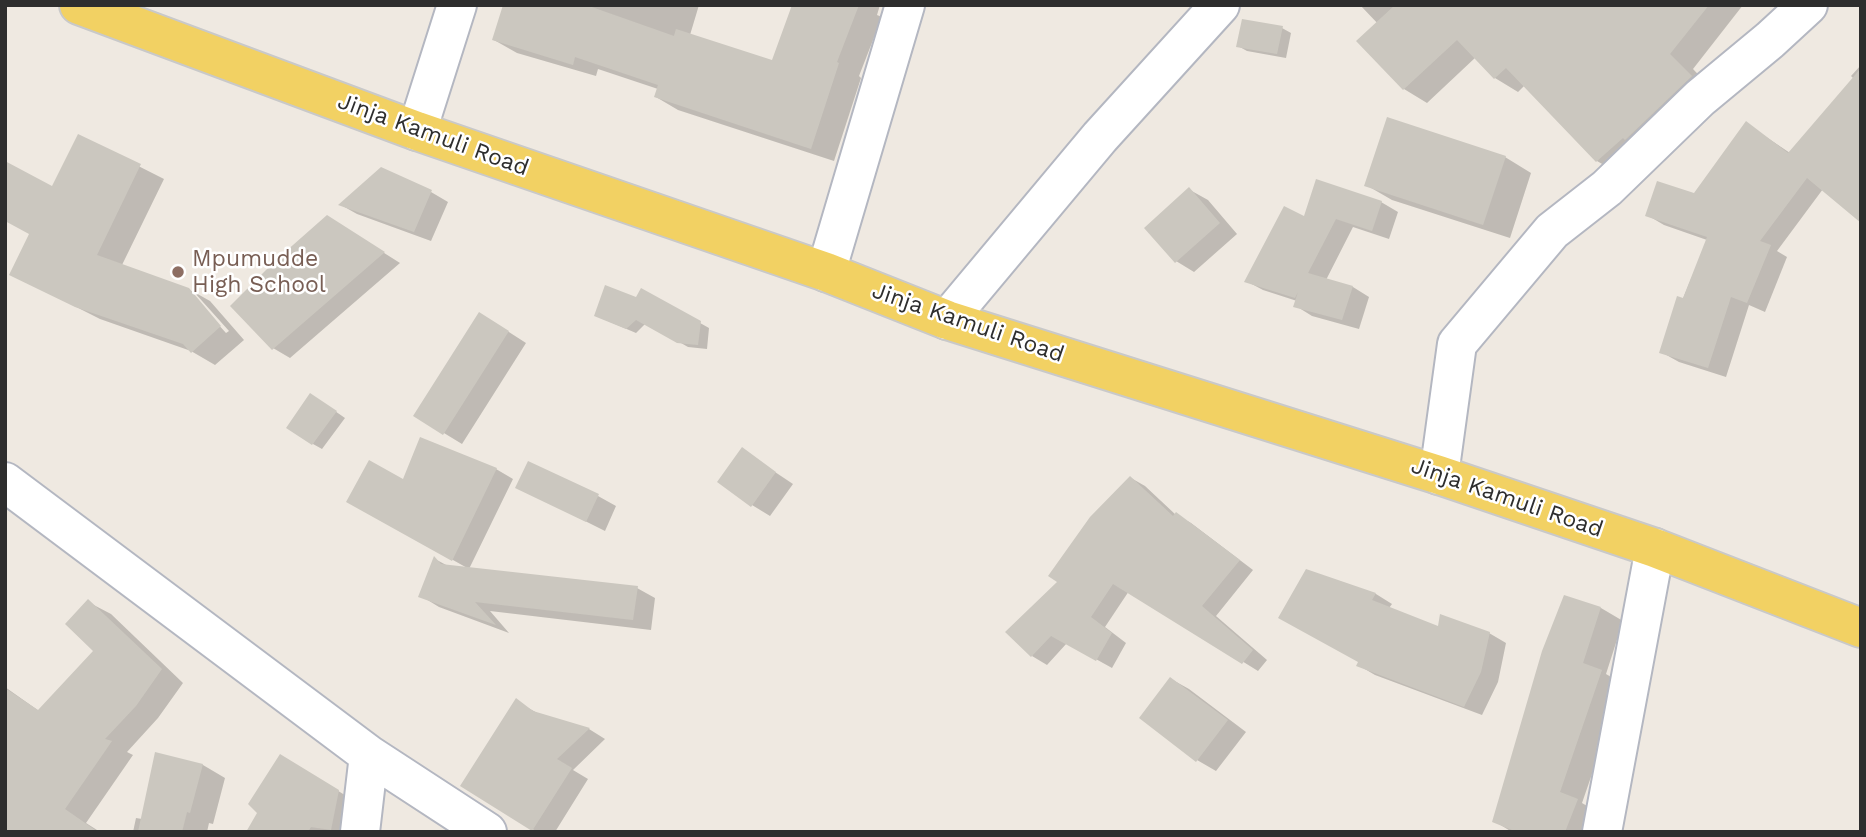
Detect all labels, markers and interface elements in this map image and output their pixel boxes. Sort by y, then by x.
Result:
street label: Jinja Kamuli Road [334,88,532,182]
place label: Mpumudde High School [192,245,326,299]
marker: Mpumudde High School [170,264,186,280]
street label: Jinja Kamuli Road [868,277,1068,369]
street label: Jinja Kamuli Road [1407,452,1607,544]

